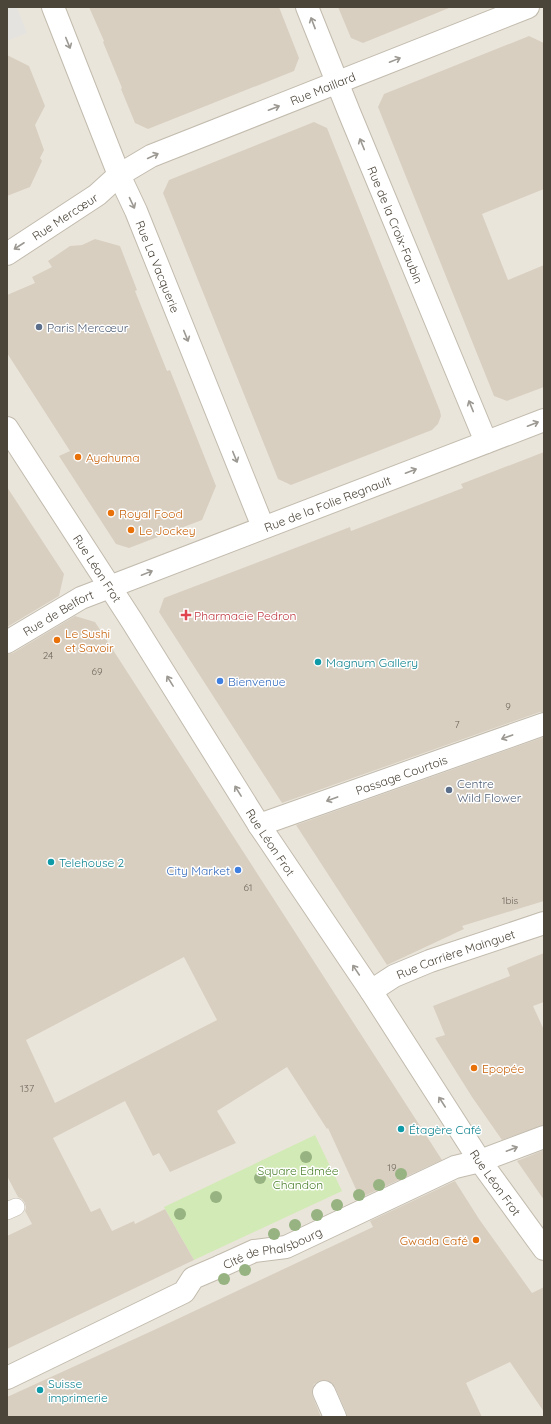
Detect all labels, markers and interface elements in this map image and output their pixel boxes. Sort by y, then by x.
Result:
one-way arrow [309,18,317,30]
one-way arrow [64,37,72,49]
one-way arrow [388,56,400,63]
street label: Rue Maillard [288,69,357,108]
one-way arrow [267,103,279,111]
one-way arrow [358,138,365,150]
one-way arrow [147,152,159,159]
street label: Rue de la Croix-Faubin [365,164,427,285]
street label: Rue Mercœur [29,189,101,243]
one-way arrow [129,196,136,208]
street label: Rue La Vacquerie [133,218,184,315]
one-way arrow [14,242,25,250]
place label: Paris Mercœur [47,320,129,335]
marker: Paris Mercœur [34,322,44,332]
one-way arrow [183,330,191,342]
one-way arrow [466,401,474,413]
one-way arrow [526,420,538,427]
place label: Ayahuma [86,450,139,465]
one-way arrow [231,450,239,462]
marker: Ayahuma [73,452,83,462]
one-way arrow [405,466,417,474]
street label: Rue de la Folie Regnault [262,472,393,534]
place label: Royal Food [119,506,183,521]
marker: Royal Food [106,508,116,518]
place label: Le Jockey [139,523,195,538]
marker: Le Jockey [126,525,136,535]
street label: Rue Léon Frot [70,531,125,605]
one-way arrow [140,569,152,577]
street label: Rue de Belfort [20,586,95,639]
place label: Pharmacie Pedron [194,608,297,623]
marker: Pharmacie Pedron [181,610,191,620]
place label: Le Sushi et Savoir [65,626,114,655]
marker: Le Sushi et Savoir [52,635,62,645]
house number: 24 [43,649,53,662]
place label: Magnum Gallery [326,655,418,670]
marker: Magnum Gallery [313,657,323,667]
house number: 69 [92,665,103,678]
place label: Bienvenue [228,674,286,689]
one-way arrow [165,675,173,687]
marker: Bienvenue [215,676,225,686]
house number: 9 [505,700,511,713]
house number: 7 [454,718,460,731]
one-way arrow [502,733,514,741]
street label: Passage Courtois [353,751,450,798]
place label: Centre Wild Flower [457,776,522,805]
one-way arrow [234,785,242,797]
marker: Centre Wild Flower [444,785,454,795]
one-way arrow [326,796,339,803]
street label: Rue Léon Frot [243,806,299,879]
place label: Telehouse 2 [59,855,125,870]
marker: Telehouse 2 [46,857,56,867]
place label: City Market [167,863,230,878]
marker: City Market [233,865,243,875]
house number: 61 [243,881,253,894]
house number: 1bis [502,894,519,907]
street label: Rue Carrière Mainguet [394,926,517,982]
one-way arrow [352,964,360,975]
place label: Epopée [482,1061,524,1076]
marker: Epopée [469,1063,479,1073]
house number: 137 [20,1082,34,1095]
one-way arrow [438,1097,446,1108]
place label: Étagère Café [409,1122,482,1137]
marker: Étagère Café [396,1124,406,1134]
one-way arrow [506,1145,518,1152]
street label: Rue Léon Frot [467,1147,525,1218]
house number: 19 [387,1161,397,1174]
park label: Square Edmée Chandon [257,1163,339,1192]
street label: Cité de Phalsbourg [220,1224,324,1272]
place label: Gwada Café [400,1233,468,1248]
marker: Gwada Café [471,1235,481,1245]
place label: Suisse imprimerie [48,1376,108,1405]
marker: Suisse imprimerie [35,1385,45,1395]

